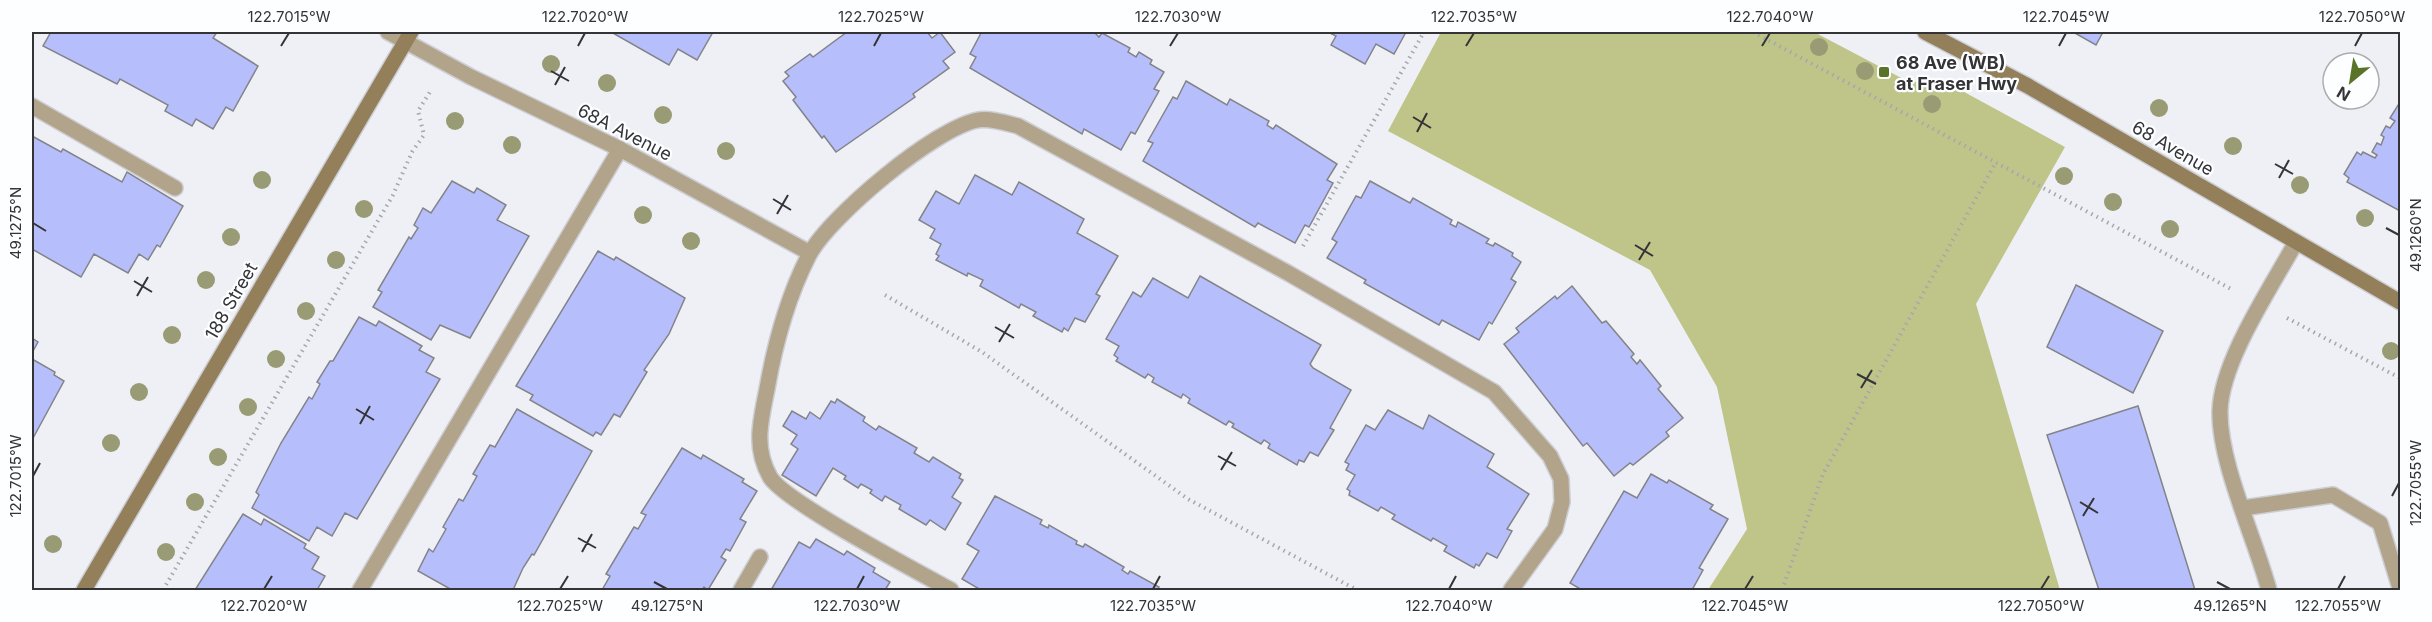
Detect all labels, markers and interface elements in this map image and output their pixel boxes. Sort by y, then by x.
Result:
text: 122.7015°W [247,7,331,26]
text: 122.7020°W [542,7,628,26]
text: 122.7025°W [838,7,924,26]
text: 122.7030°W [1135,7,1221,26]
text: 122.7035°W [1431,7,1517,26]
text: 122.7040°W [1727,7,1814,26]
text: 122.7045°W [2023,7,2110,26]
text: 122.7050°W [2319,7,2405,26]
north arrow [2321,51,2381,111]
place label: 68 Ave (WB) at Fraser Hwy [1896,52,2017,94]
marker: 68 Ave (WB) at Fraser Hwy [1877,65,1891,79]
text: N [2333,82,2354,106]
street label: 68A Avenue [574,99,676,165]
street label: 68 Avenue [2129,116,2217,180]
text: 49.1275°N [6,187,25,259]
text: 49.1260°N [2406,198,2425,272]
street label: 188 Street [201,259,262,343]
text: 122.7015°W [6,434,25,518]
text: 122.7055°W [2406,440,2425,526]
text: 122.7020°W [221,596,307,615]
text: 122.7025°W [517,596,603,615]
text: 49.1275°N [631,596,703,615]
text: 122.7030°W [814,596,900,615]
text: 122.7035°W [1110,596,1196,615]
text: 122.7040°W [1406,596,1493,615]
text: 122.7045°W [1702,596,1789,615]
text: 122.7050°W [1998,596,2084,615]
text: 49.1265°N [2193,596,2267,615]
text: 122.7055°W [2295,596,2381,615]

